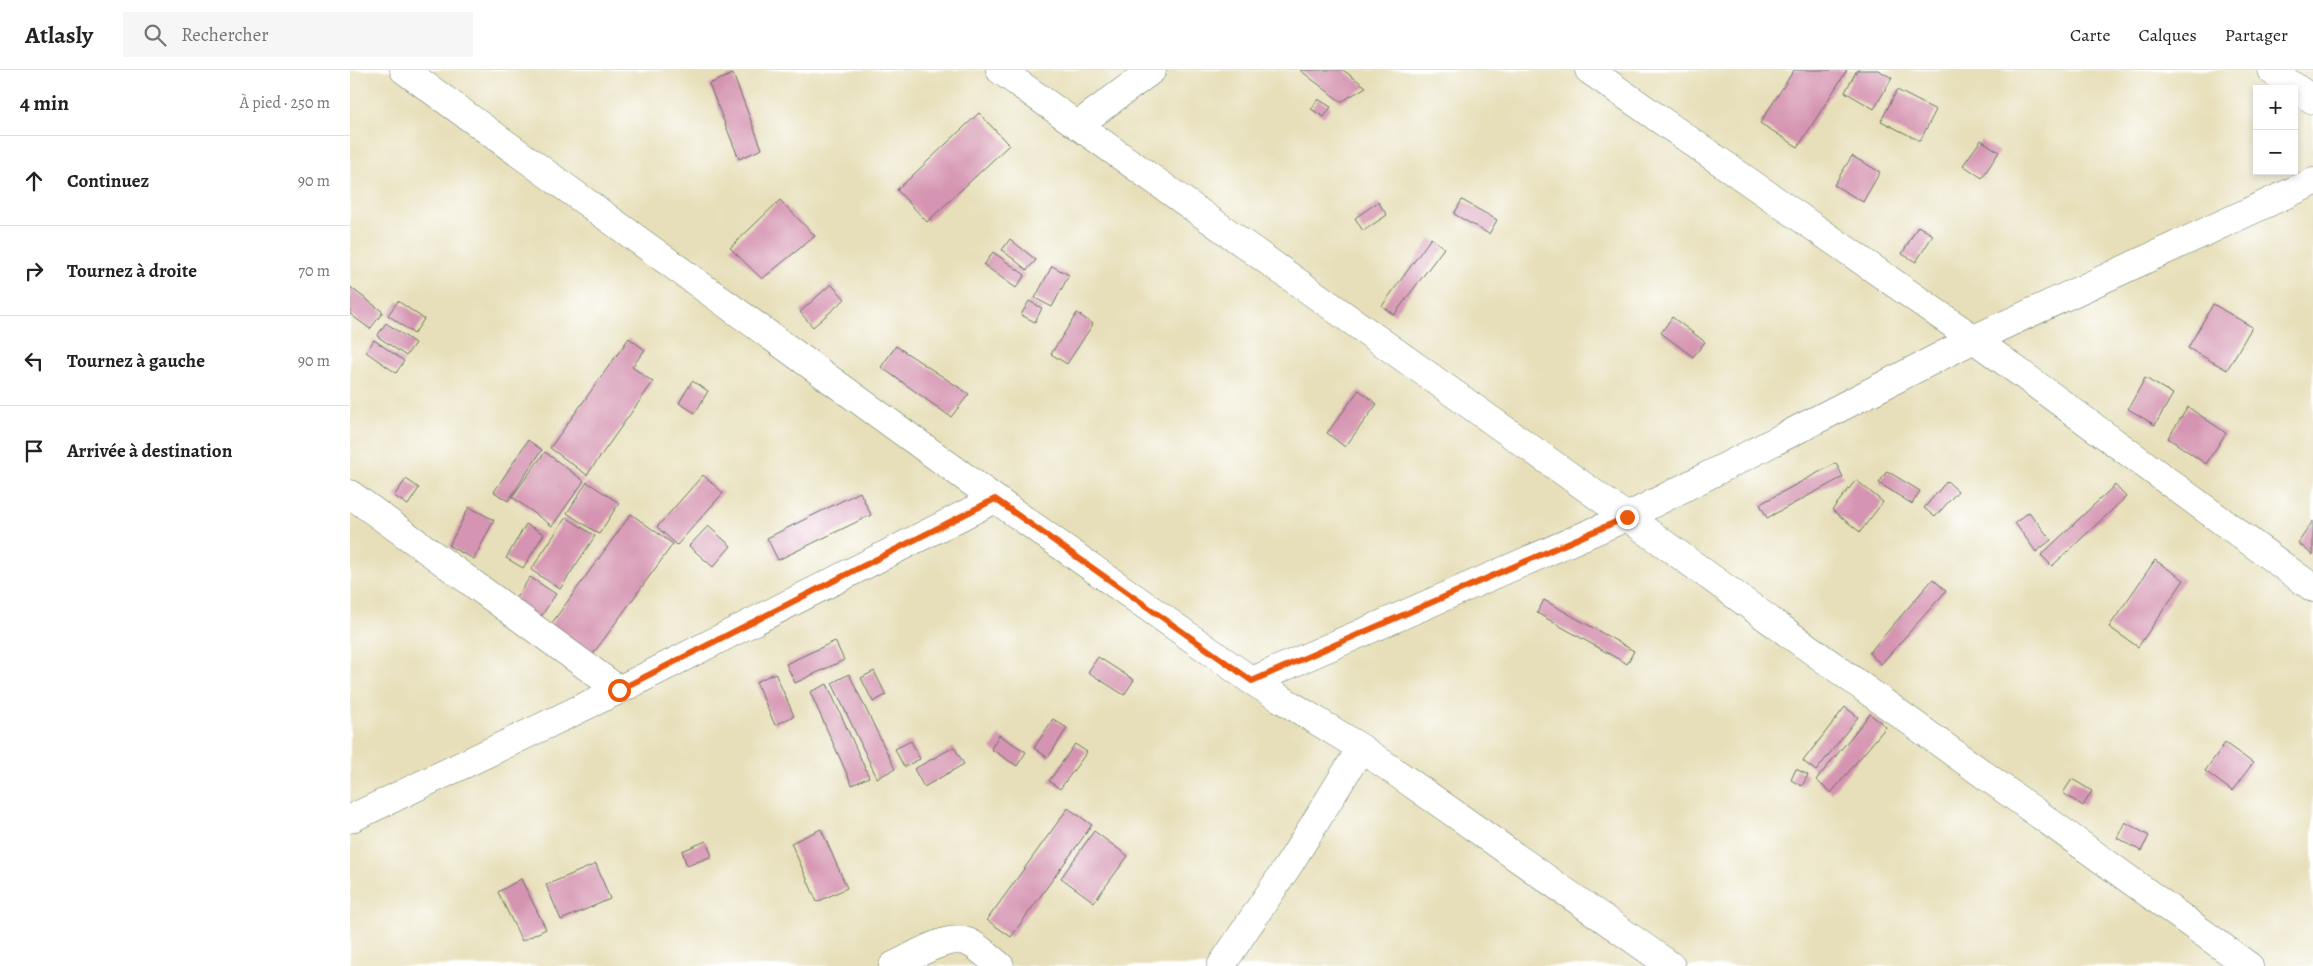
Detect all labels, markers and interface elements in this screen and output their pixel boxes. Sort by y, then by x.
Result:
search box [123,12,473,57]
text: Atlasly [25,19,93,51]
icon: search [141,21,169,49]
text: Rechercher [181,22,268,48]
text: Carte [2070,23,2110,47]
text: Calques [2138,23,2197,47]
text: Partager [2225,23,2288,47]
map controls [2253,85,2298,175]
button: + [2253,85,2298,130]
text: 4 min [20,89,69,117]
text: À pied · 250 m [240,92,330,114]
button: − [2253,130,2298,175]
icon: ahead [20,167,48,195]
text: Continuez [67,168,149,194]
text: 90 m [298,170,330,192]
icon: right [20,257,48,285]
text: Tournez à droite [67,258,197,284]
text: 70 m [298,260,330,282]
icon: left [20,347,48,375]
text: Tournez à gauche [67,348,205,374]
text: 90 m [298,350,330,372]
icon: arrive [20,437,48,465]
text: Arrivée à destination [67,438,232,464]
route end [1616,506,1639,529]
route start [608,679,631,702]

